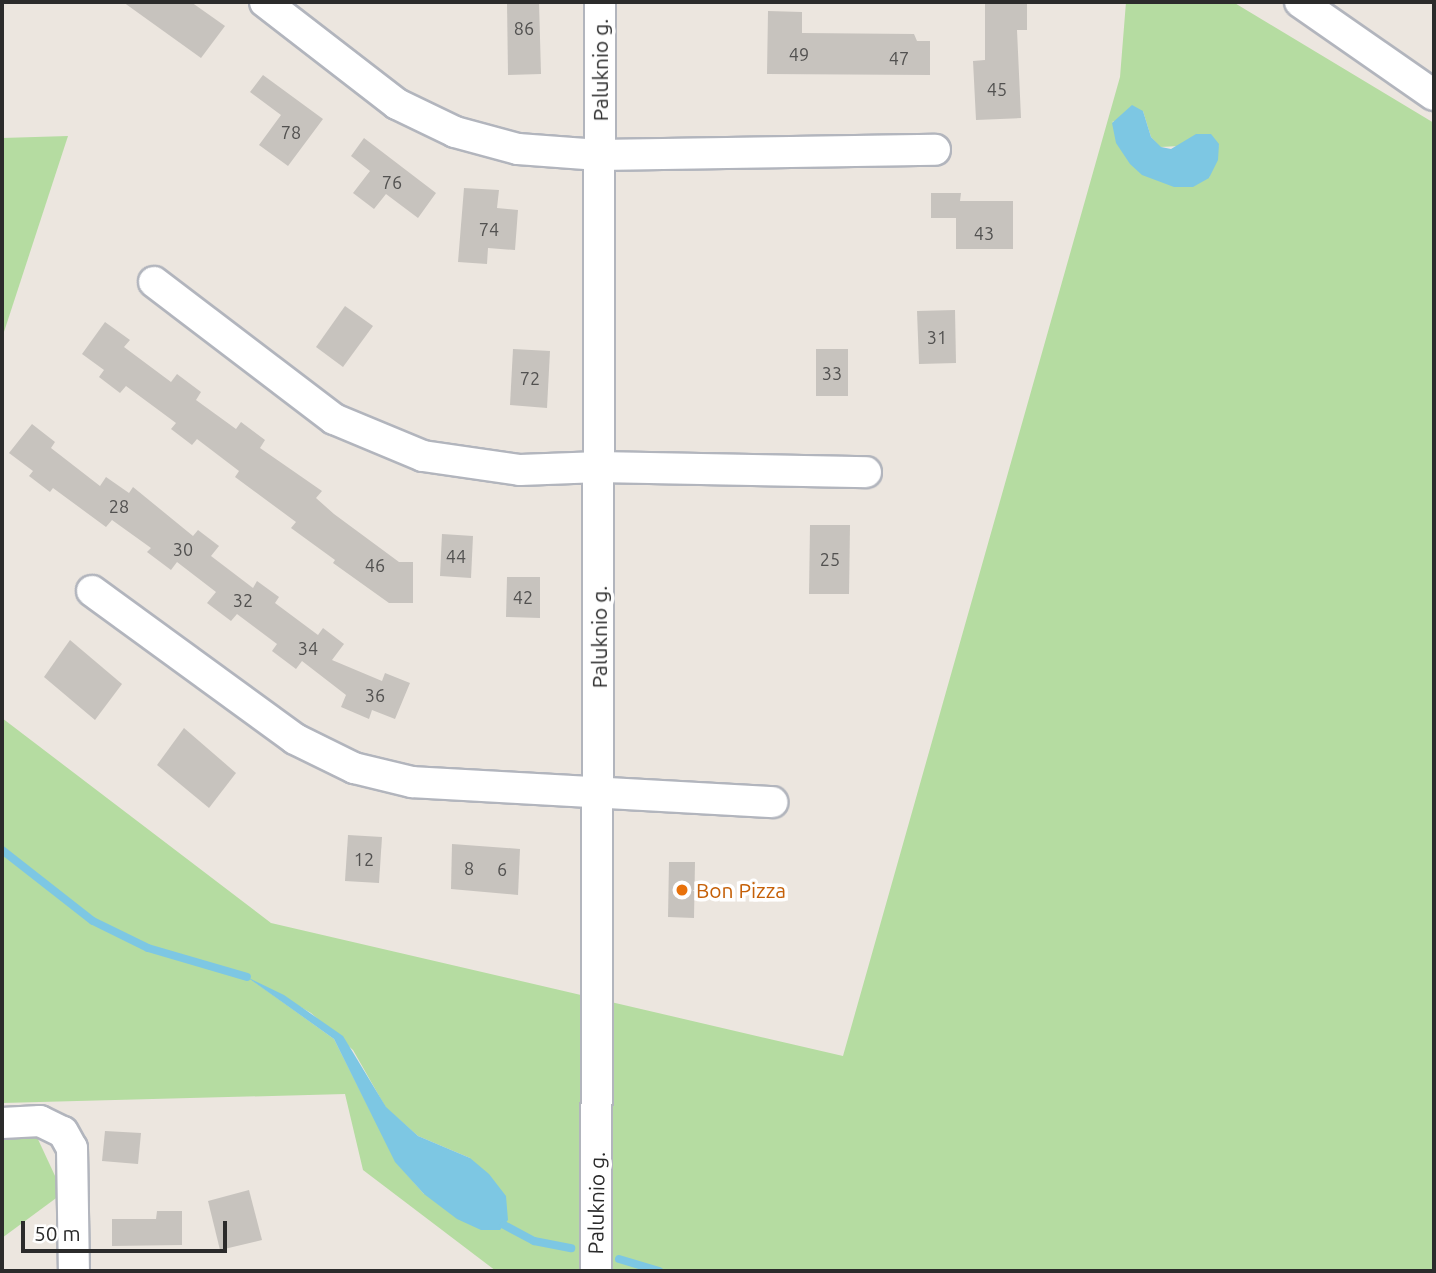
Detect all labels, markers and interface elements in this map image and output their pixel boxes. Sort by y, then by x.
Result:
house number: 86 [514,17,534,39]
street label: Paluknio g. [587,19,613,121]
house number: 49 [789,43,809,65]
house number: 47 [889,47,909,69]
house number: 45 [987,78,1007,100]
house number: 78 [281,121,301,143]
house number: 76 [382,171,402,193]
house number: 74 [479,218,499,240]
house number: 43 [974,222,994,244]
house number: 31 [927,326,947,348]
house number: 33 [822,362,842,384]
house number: 72 [520,367,540,389]
house number: 28 [109,495,129,517]
house number: 30 [173,538,193,560]
house number: 44 [446,545,466,567]
house number: 25 [820,548,840,570]
house number: 46 [365,554,385,576]
house number: 42 [513,586,533,608]
street label: Paluknio g. [586,586,612,688]
house number: 32 [233,589,253,611]
house number: 34 [298,637,318,659]
house number: 36 [365,684,385,706]
house number: 12 [354,848,374,870]
house number: 8 [464,857,474,879]
house number: 6 [497,858,507,880]
place label: Bon Pizza [696,877,786,903]
marker: Bon Pizza [674,882,690,898]
street label: Paluknio g. [583,1151,609,1255]
scale bar [24,1206,231,1250]
text: 50 m [34,1221,81,1245]

